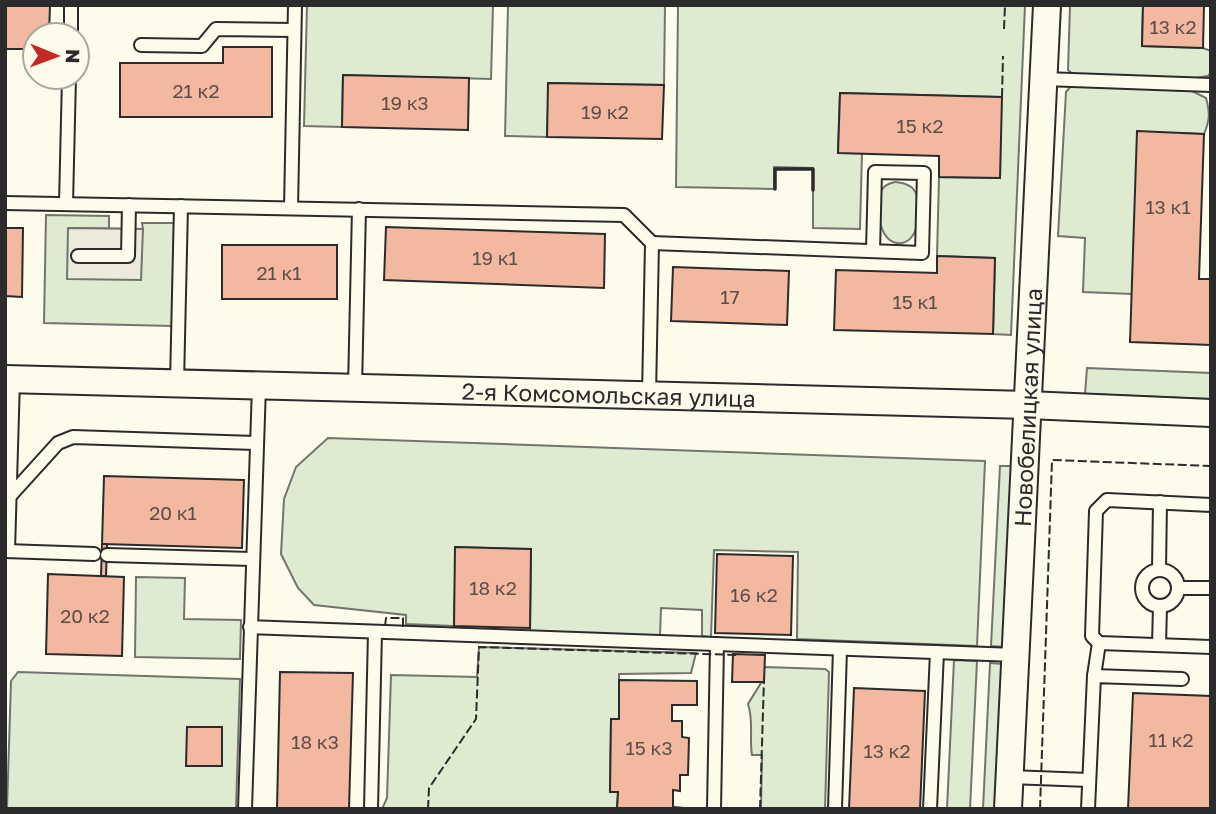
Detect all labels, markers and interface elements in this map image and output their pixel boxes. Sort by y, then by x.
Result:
house number: 13 к2 [1149,15,1197,38]
north arrow [21,21,91,91]
text: N [62,49,85,64]
house number: 21 к2 [173,79,219,102]
house number: 19 к3 [381,91,429,114]
house number: 19 к2 [581,100,629,123]
house number: 15 к2 [897,114,943,137]
house number: 13 к1 [1145,195,1191,218]
house number: 19 к1 [472,246,518,269]
house number: 21 к1 [256,261,302,284]
house number: 17 [720,285,740,308]
street label: Новобелицкая улица [1008,287,1047,528]
house number: 15 к1 [892,290,938,313]
street label: 2-я Комсомольская улица [461,377,756,412]
house number: 20 к1 [149,501,197,524]
house number: 18 к2 [469,576,517,599]
house number: 16 к2 [730,583,778,606]
house number: 20 к2 [60,604,110,627]
house number: 11 к2 [1148,728,1194,751]
house number: 18 к3 [291,730,339,753]
house number: 15 к3 [625,736,673,759]
house number: 13 к2 [863,739,911,762]

